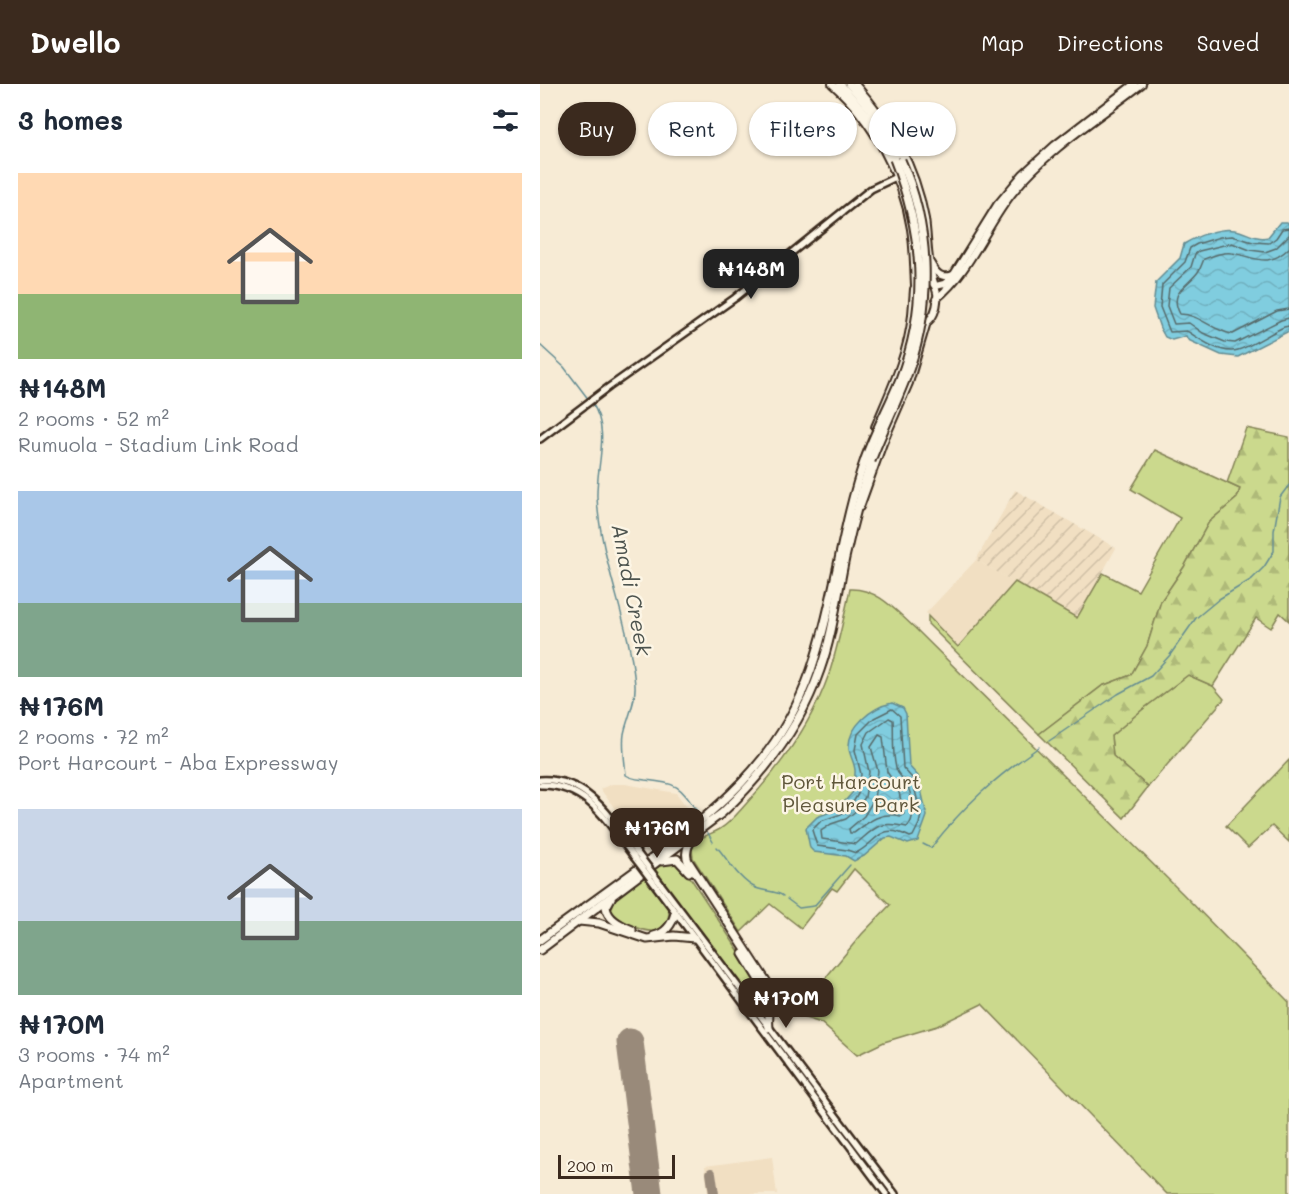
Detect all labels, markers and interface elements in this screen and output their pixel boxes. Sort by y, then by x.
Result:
text: Dwello [30,24,120,60]
text: Map [981,29,1024,56]
text: Directions [1057,29,1164,56]
text: Saved [1197,29,1259,56]
chip: Buy [558,102,636,156]
chip: Rent [648,102,737,156]
chip: Filters [749,102,857,156]
chip: New [869,102,956,156]
text: 3 homes [18,103,123,137]
icon: filters [489,104,522,137]
icon: home [216,212,324,320]
pin: ₦148M [709,249,793,300]
text: ₦148M [717,255,785,281]
text: ₦148M [18,371,107,405]
text: 2 rooms · 52 m² [18,405,169,431]
text: Rumuola - Stadium Link Road [18,431,298,457]
water label: Amadi Creek [606,522,659,659]
icon: home [216,530,324,638]
text: ₦176M [18,689,104,723]
text: 2 rooms · 72 m² [18,723,169,749]
text: Port Harcourt - Aba Expressway [18,749,338,775]
park label: Port Harcourt Pleasure Park [781,768,921,817]
pin: ₦176M [615,808,699,859]
text: ₦176M [624,814,690,840]
icon: home [216,848,324,956]
pin: ₦170M [744,978,828,1029]
text: ₦170M [752,984,820,1010]
text: ₦170M [18,1007,105,1041]
text: 3 rooms · 74 m² [18,1041,170,1067]
text: Apartment [18,1067,124,1093]
scale bar [558,1152,675,1180]
text: 200 m [567,1155,614,1176]

